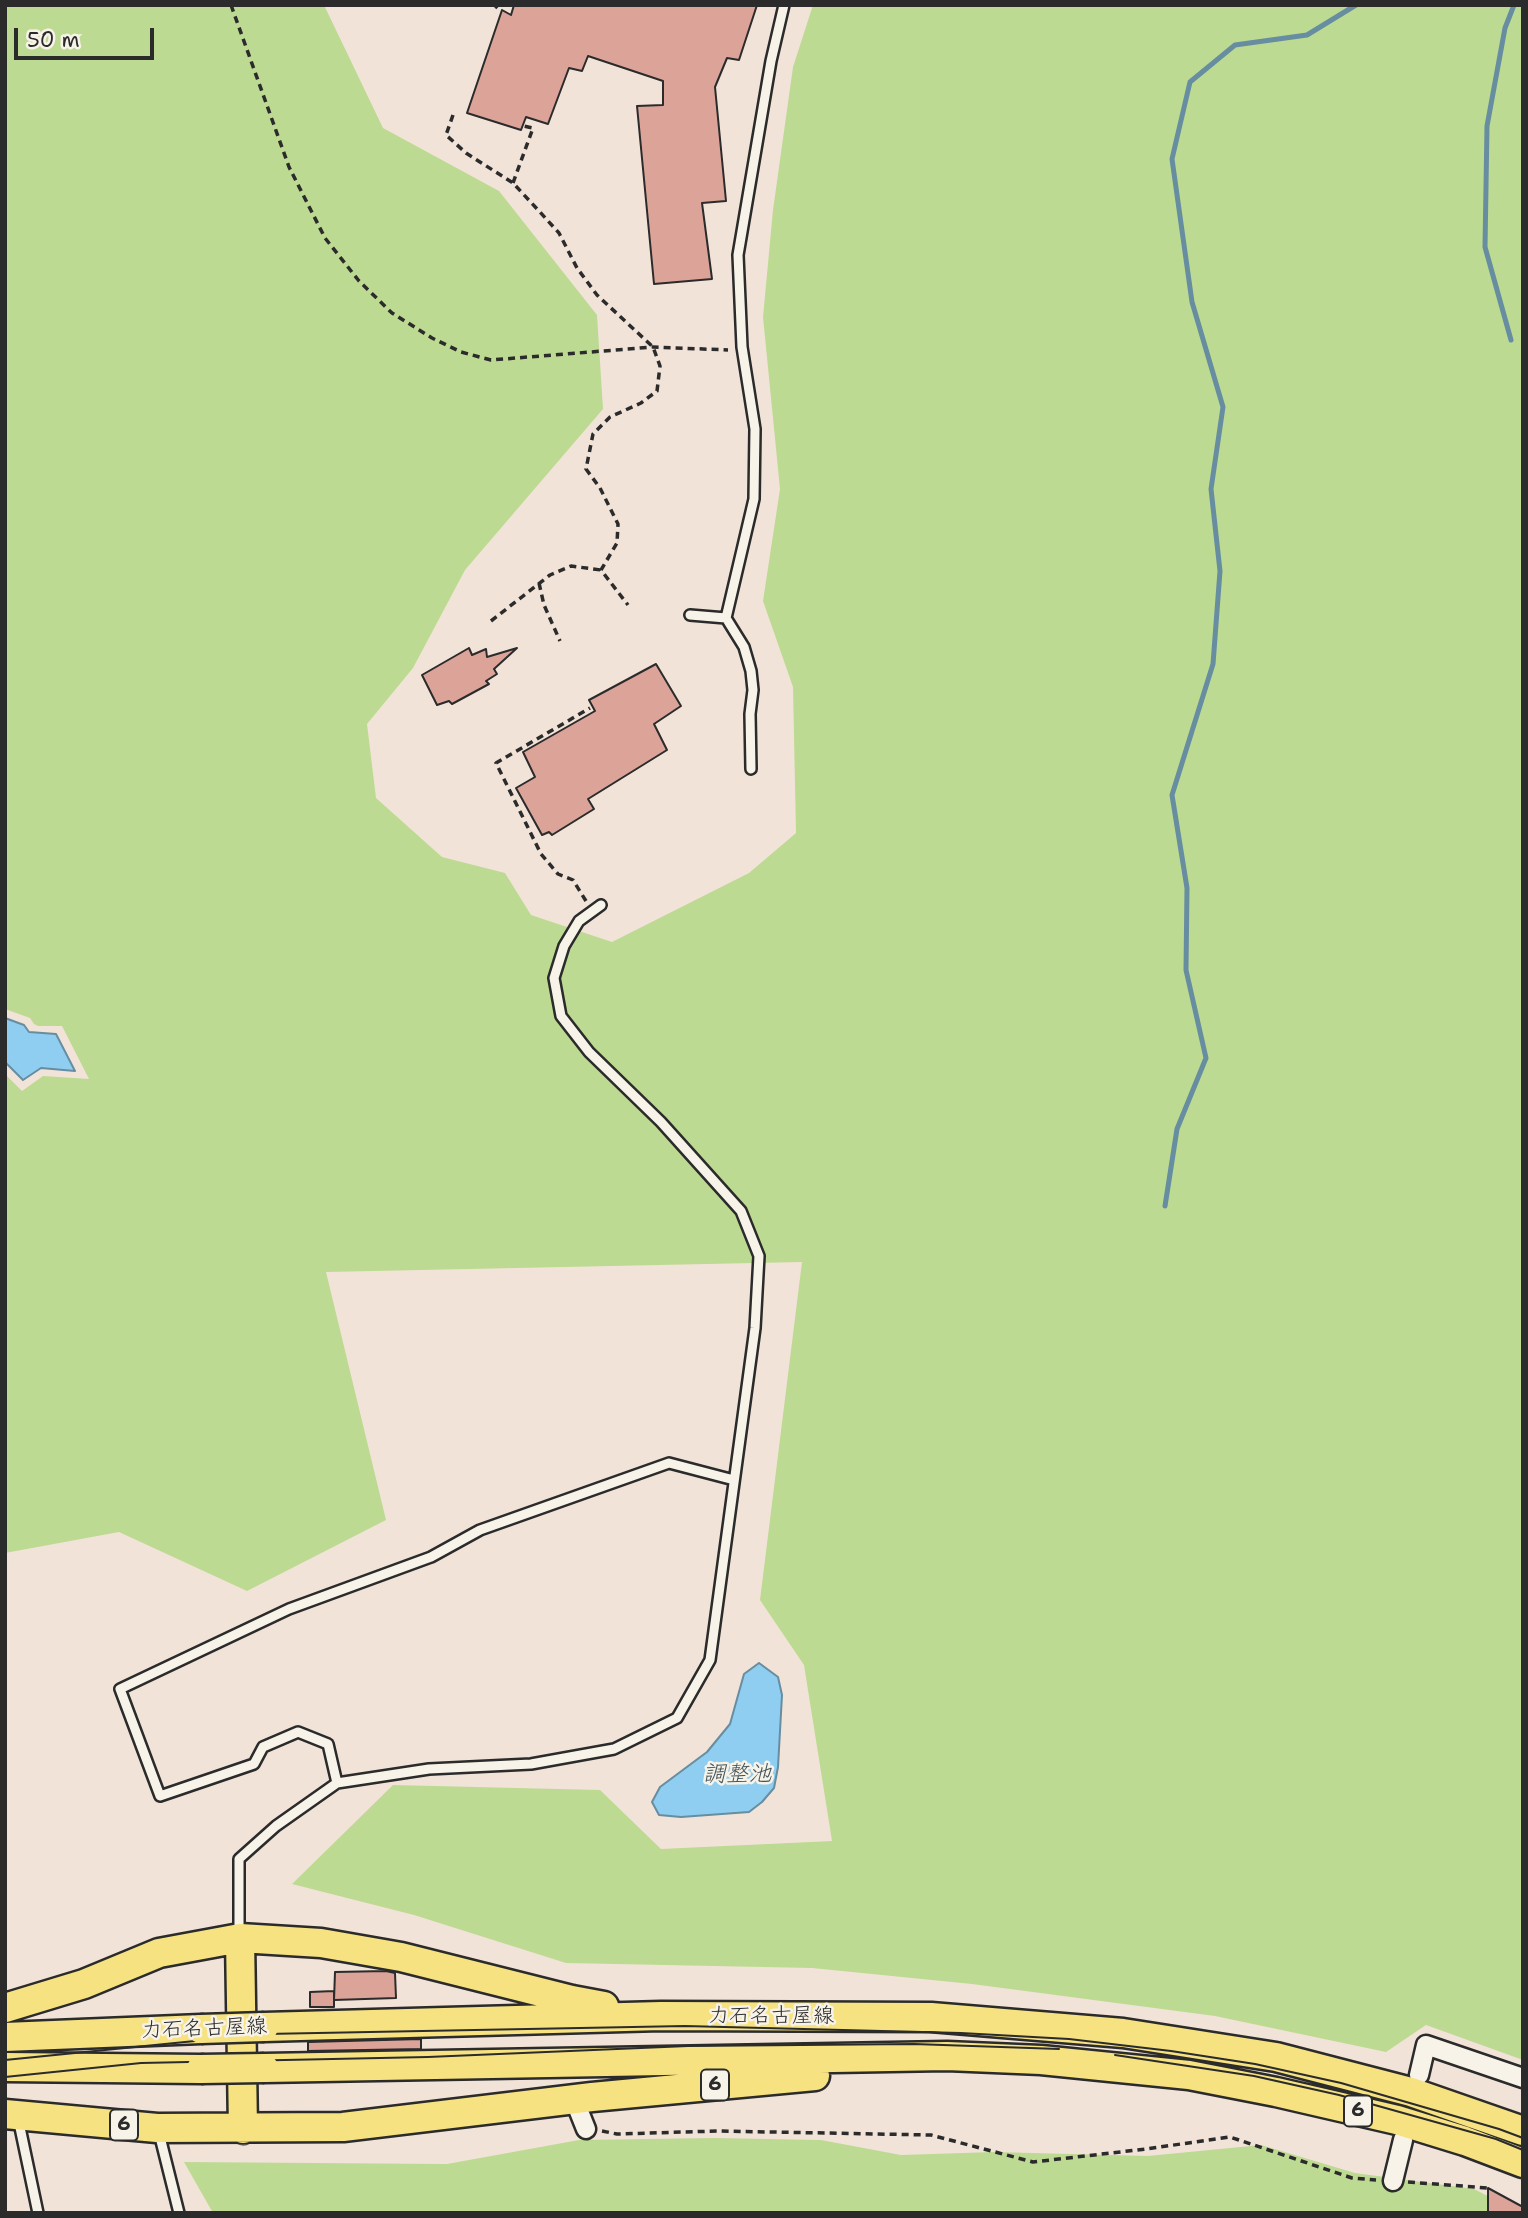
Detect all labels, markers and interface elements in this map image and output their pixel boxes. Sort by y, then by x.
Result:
scale bar [18,14,158,58]
text: 50 m [27,26,80,54]
water label: 調整池 [703,1761,771,1789]
street label: 力石名古屋線 [708,2004,834,2030]
street label: 力石名古屋線 [141,2014,267,2044]
road number: 6 [701,2070,729,2100]
road number: 6 [1344,2096,1372,2126]
road number: 6 [110,2110,138,2140]

